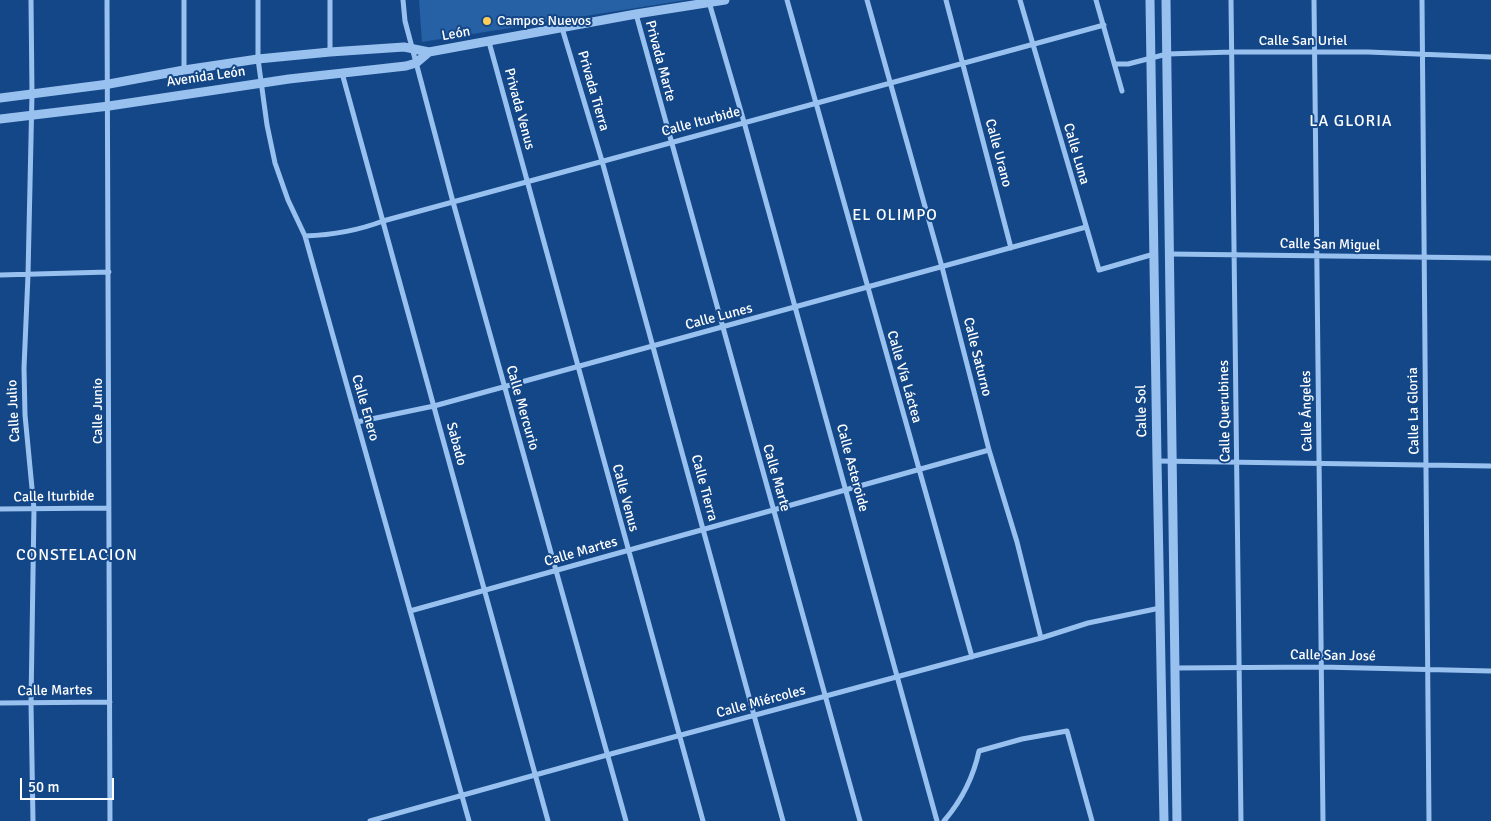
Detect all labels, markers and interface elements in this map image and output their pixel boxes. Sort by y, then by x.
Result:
place label: Campos Nuevos [497,13,591,29]
marker: Campos Nuevos [481,15,493,27]
street label: Privada Marte [641,19,679,103]
street label: León [440,23,472,45]
street label: Calle San Uriel [1259,33,1347,49]
street label: Privada Tierra [574,49,612,133]
street label: Avenida León [166,63,246,91]
street label: Privada Venus [500,66,538,152]
street label: Calle Iturbide [660,103,742,141]
district label: LA GLORIA [1308,112,1394,132]
street label: Calle Urano [981,117,1015,189]
street label: Calle Luna [1059,121,1093,187]
district label: EL OLIMPO [851,206,939,226]
street label: Calle San Miguel [1280,236,1380,254]
street label: Calle Lunes [684,300,754,334]
street label: Calle Saturno [959,316,995,398]
street label: Calle Vía Láctea [883,329,925,425]
street label: Calle Querubines [1216,360,1234,462]
street label: Calle Mercurio [502,364,542,452]
street label: Calle La Gloria [1405,367,1423,455]
street label: Calle Ángeles [1298,370,1316,452]
street label: Calle Enero [348,373,382,443]
street label: Calle Junio [90,378,106,444]
street label: Calle Julio [4,379,24,443]
street label: Calle Sol [1133,385,1151,437]
street label: Sabado [442,421,470,467]
street label: Calle Asteroide [832,422,872,514]
street label: Calle Marte [758,442,794,514]
street label: Calle Tierra [687,453,721,523]
street label: Calle Venus [608,462,642,534]
street label: Calle Iturbide [13,488,95,506]
street label: Calle Martes [543,534,619,570]
district label: CONSTELACION [15,546,139,566]
street label: Calle San José [1290,647,1376,665]
street label: Calle Martes [17,682,93,700]
street label: Calle Miércoles [715,682,807,722]
scale bar [22,768,116,800]
text: 50 m [28,778,59,796]

